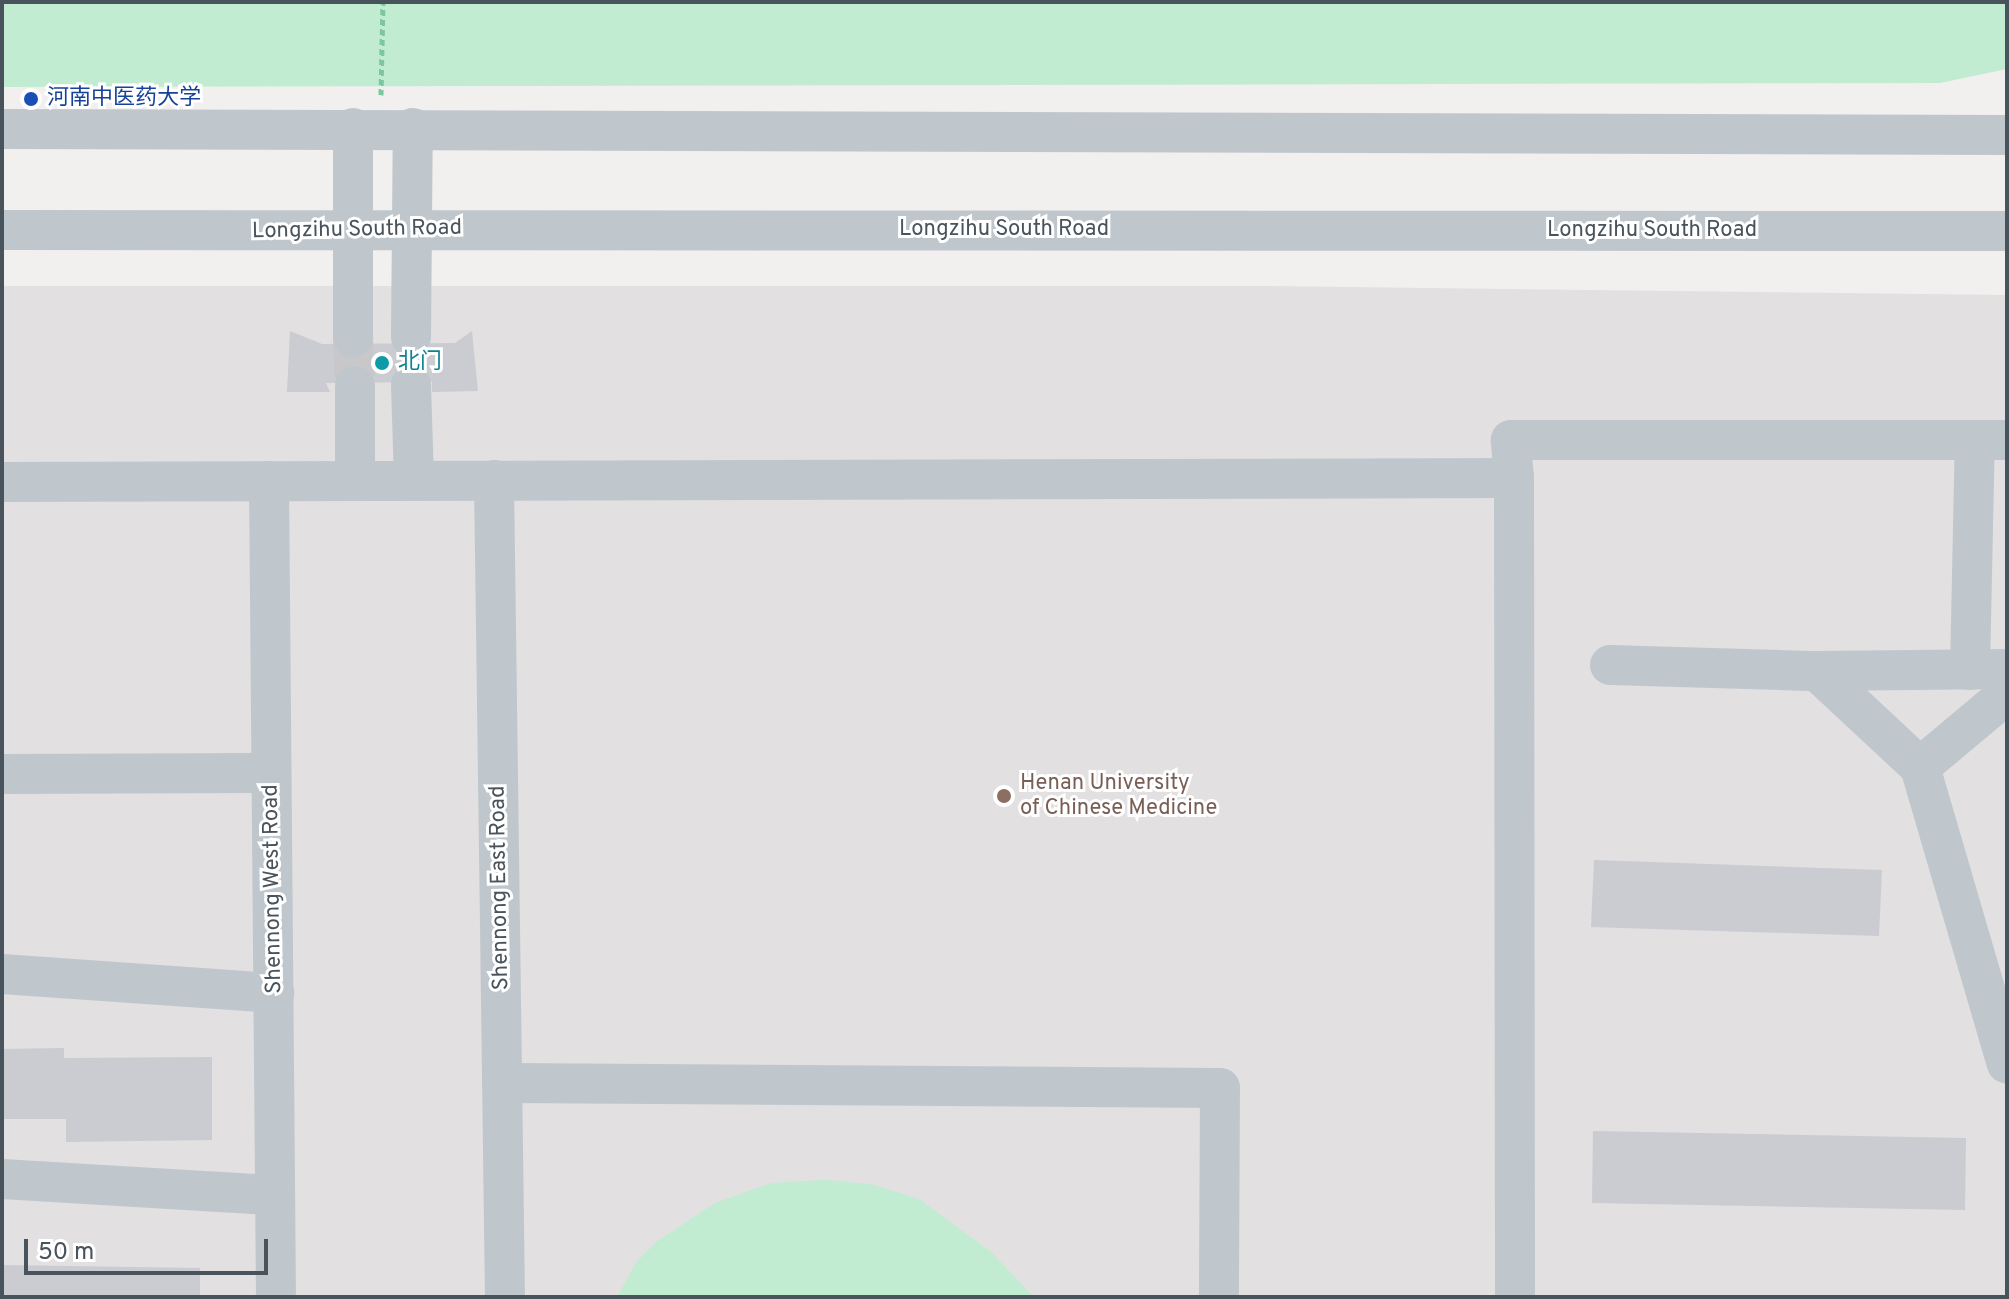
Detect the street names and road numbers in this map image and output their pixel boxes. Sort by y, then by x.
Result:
street label: Longzihu South Road [252,215,462,245]
street label: Longzihu South Road [899,217,1109,243]
street label: Longzihu South Road [1547,218,1757,244]
street label: Shennong West Road [258,784,288,994]
street label: Shennong East Road [485,785,515,991]

